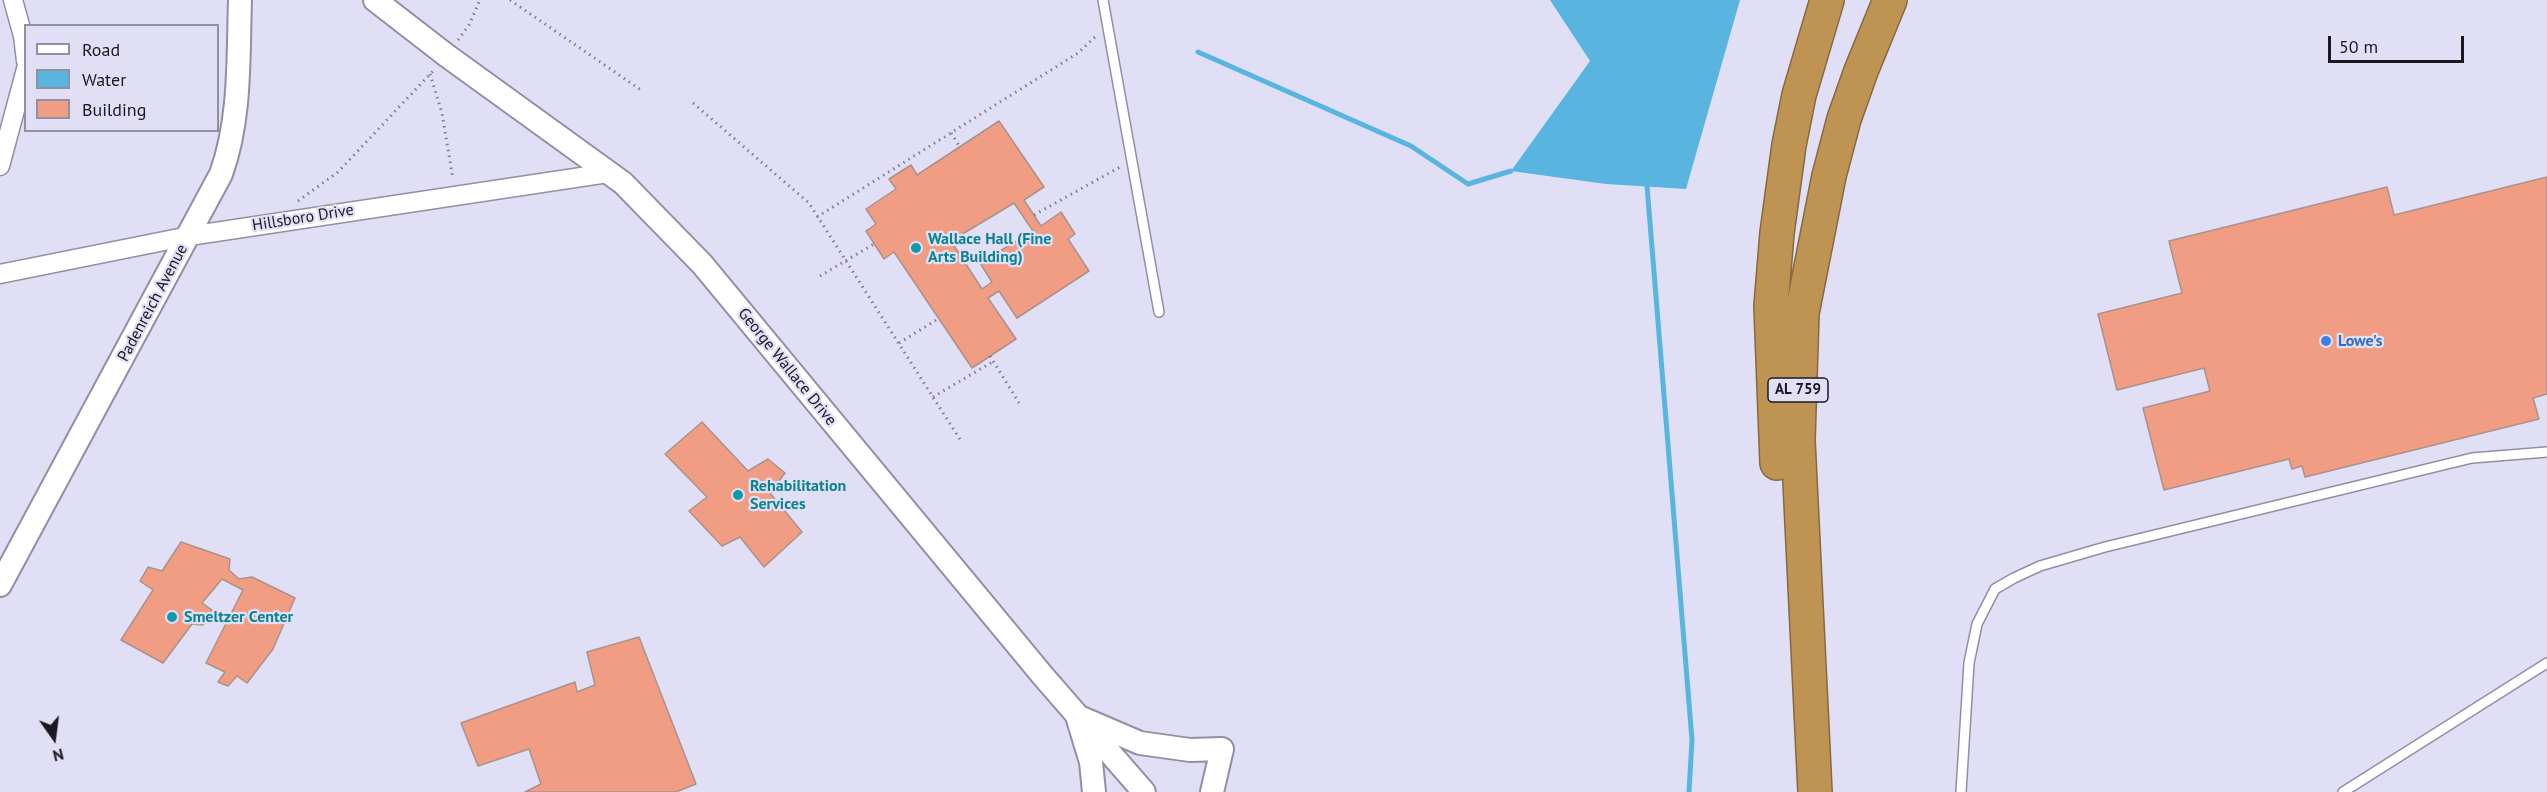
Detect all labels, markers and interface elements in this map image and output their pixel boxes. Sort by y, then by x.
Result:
legend [24,24,219,132]
scale bar [2331,24,2468,62]
text: 50 m [2339,35,2378,58]
text: Road [82,38,120,61]
text: Water [82,68,126,91]
text: Building [82,98,146,121]
street label: Hillsboro Drive [251,201,355,235]
place label: Wallace Hall (Fine Arts Building) [928,229,1051,267]
street label: Padenreich Avenue [114,241,192,365]
marker: Wallace Hall (Fine Arts Building) [909,241,923,255]
street label: George Wallace Drive [734,304,840,430]
place label: Lowe's [2338,331,2382,351]
marker: Lowe's [2319,334,2333,348]
road number: AL 759 [1768,378,1828,402]
place label: Rehabilitation Services [750,476,846,514]
marker: Rehabilitation Services [731,488,745,502]
place label: Smeltzer Center [184,607,293,627]
marker: Smeltzer Center [165,610,179,624]
north arrow [24,708,84,768]
text: N [51,744,66,766]

